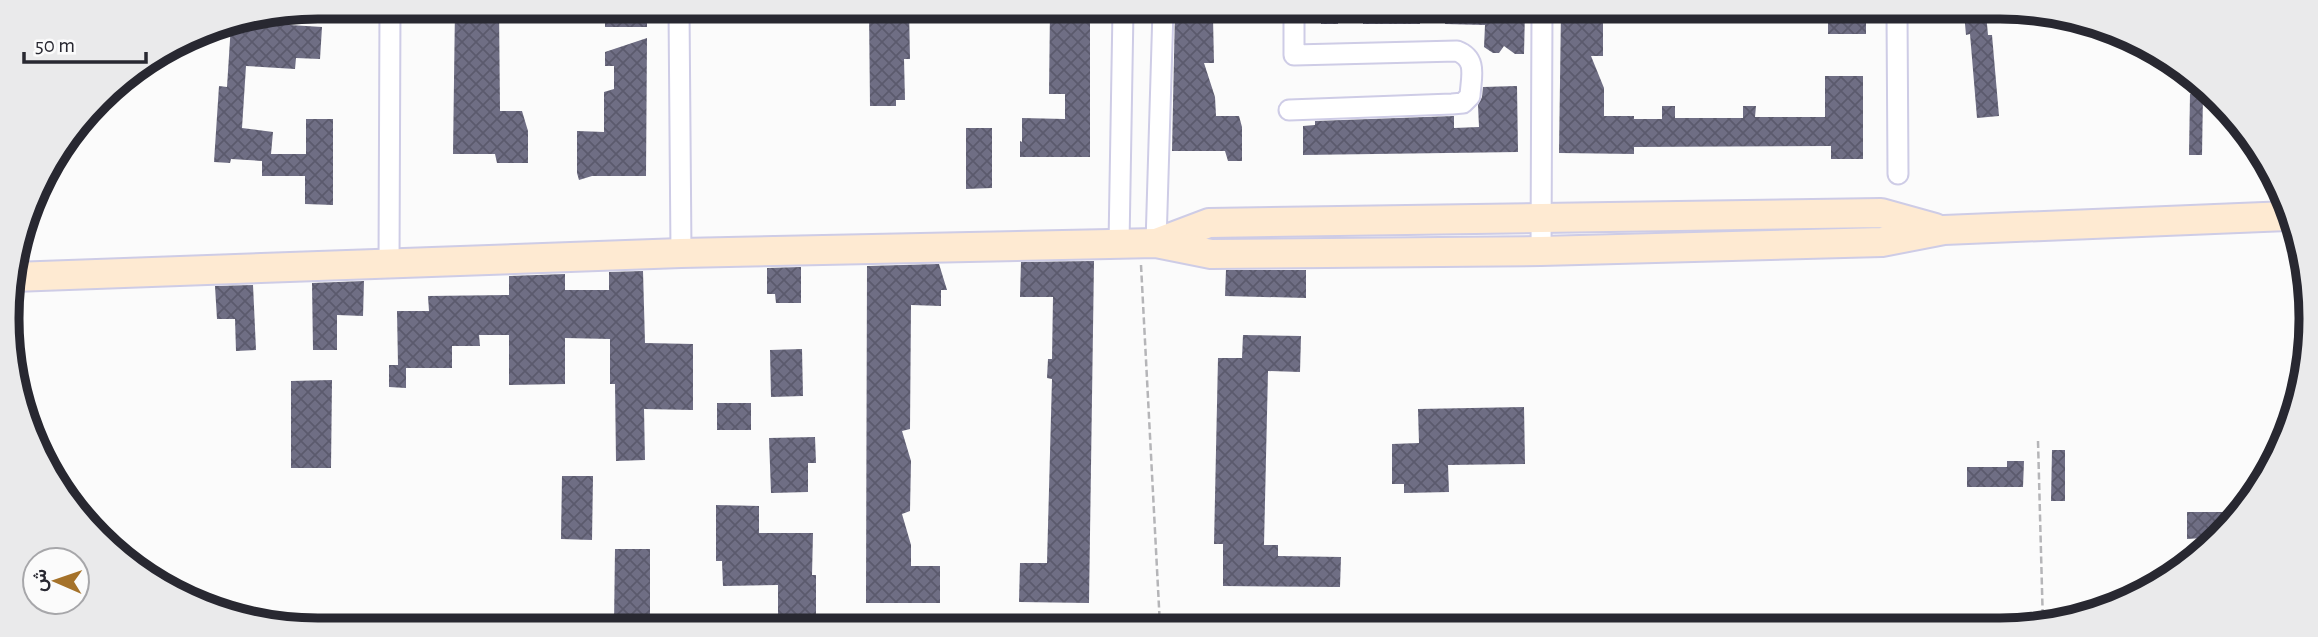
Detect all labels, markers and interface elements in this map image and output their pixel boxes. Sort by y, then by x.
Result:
scale bar [24,21,147,65]
text: 50 m [35,35,75,56]
north arrow [21,546,91,616]
text: ش [31,569,51,592]

